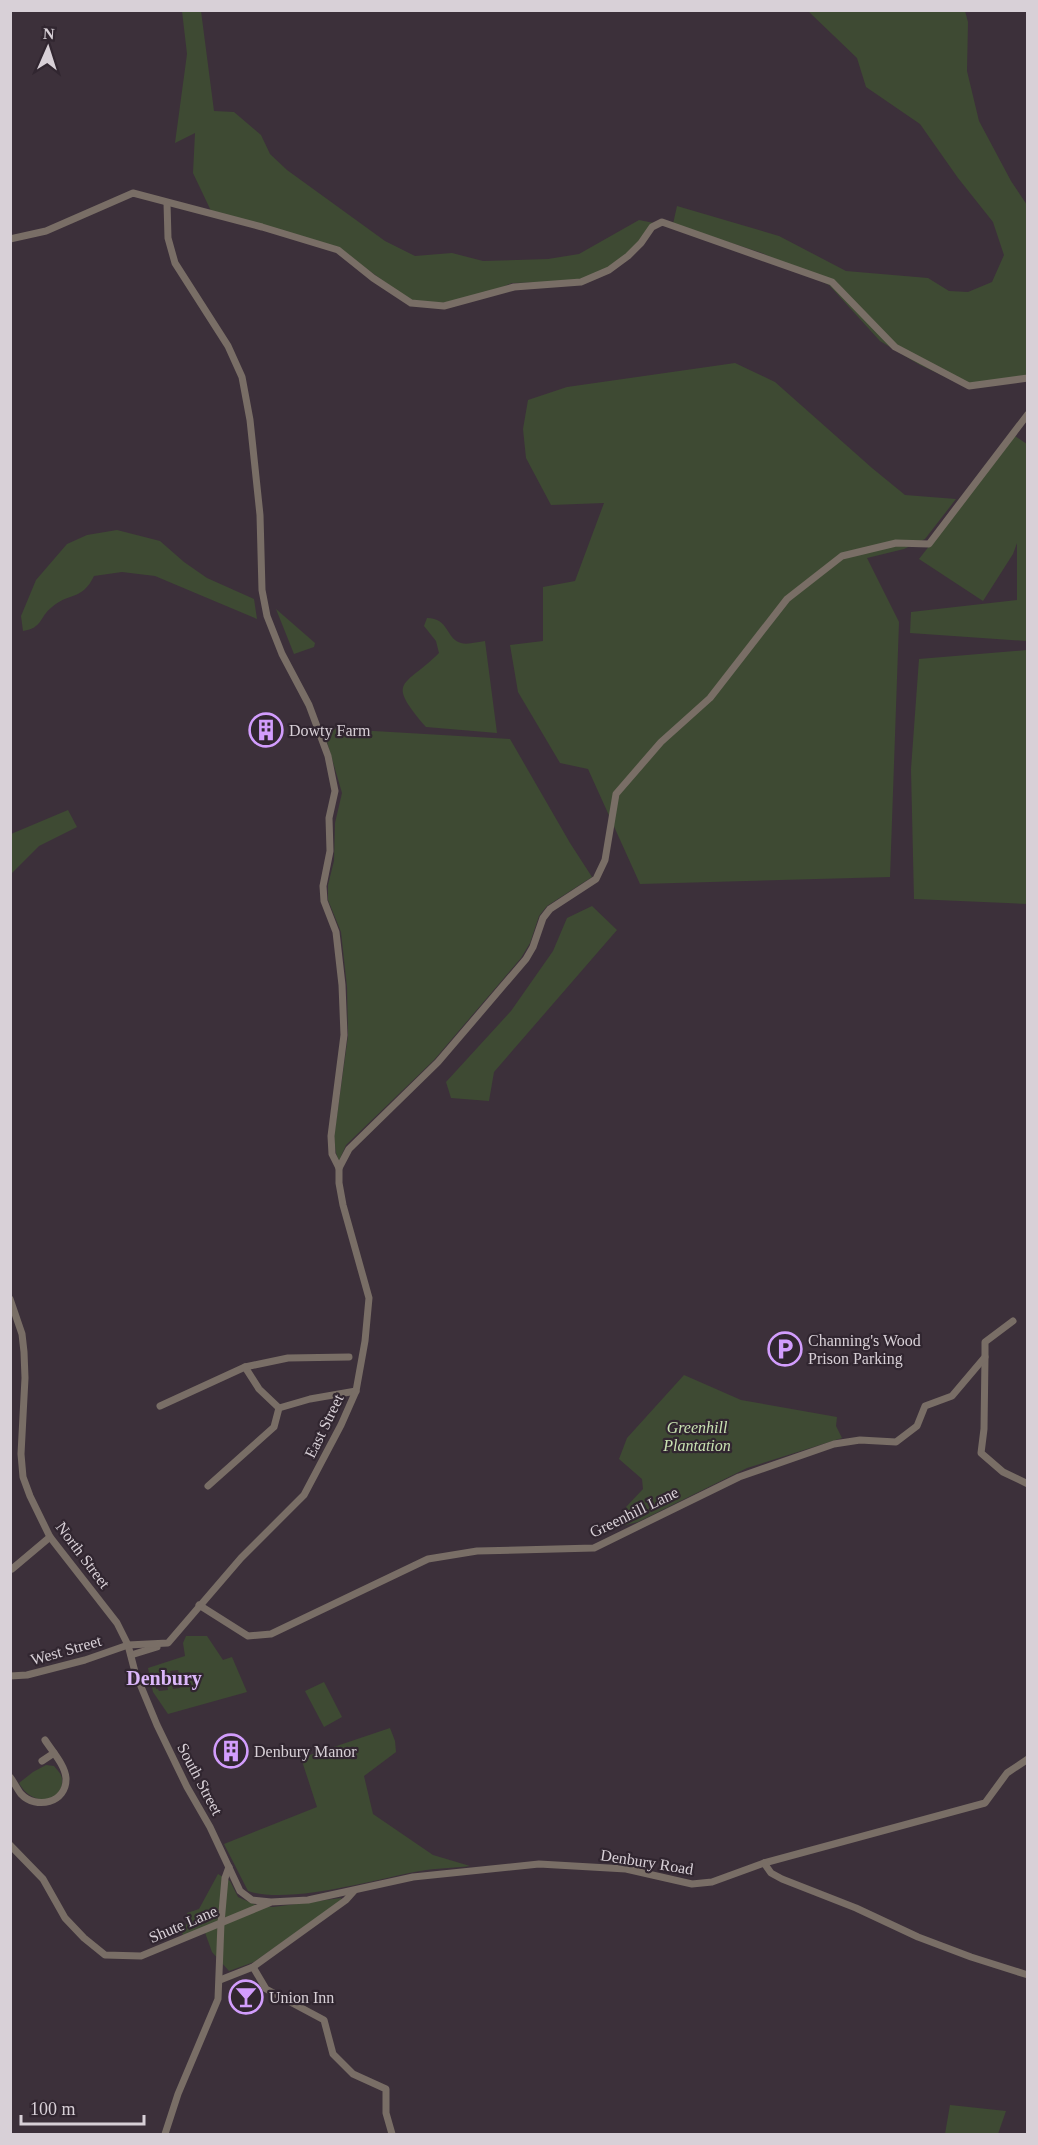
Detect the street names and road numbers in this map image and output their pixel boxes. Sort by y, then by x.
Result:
street label: East Street [301,1391,347,1461]
street label: Greenhill Lane [587,1483,681,1541]
street label: North Street [53,1518,114,1592]
street label: West Street [29,1632,104,1668]
street label: South Street [174,1740,226,1818]
street label: Denbury Road [599,1846,695,1879]
street label: Shute Lane [146,1902,220,1946]

